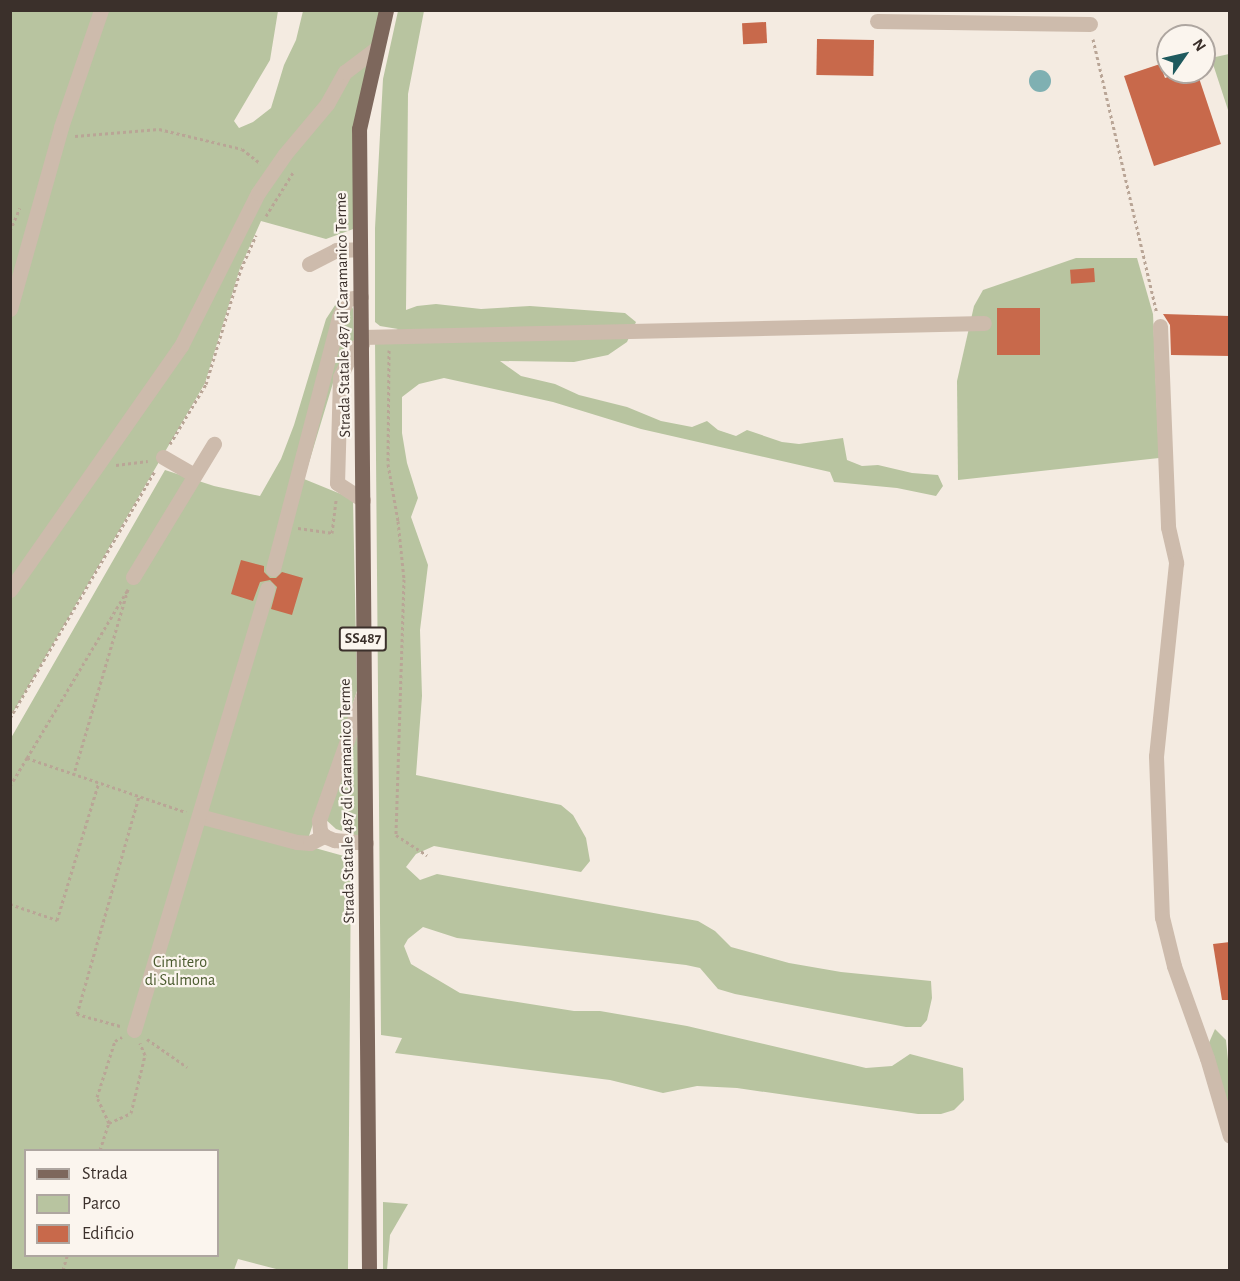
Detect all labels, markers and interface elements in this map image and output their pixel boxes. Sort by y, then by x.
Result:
north arrow [1156,24,1216,84]
text: N [1190,36,1209,54]
street label: Strada Statale 487 di Caramanico Terme [331,192,355,438]
road number: SS487 [338,627,388,651]
street label: Strada Statale 487 di Caramanico Terme [335,678,359,924]
park label: Cimitero di Sulmona [145,952,215,990]
legend [24,1149,219,1257]
text: Strada [82,1165,128,1183]
text: Parco [82,1195,121,1213]
text: Edificio [82,1225,134,1243]

